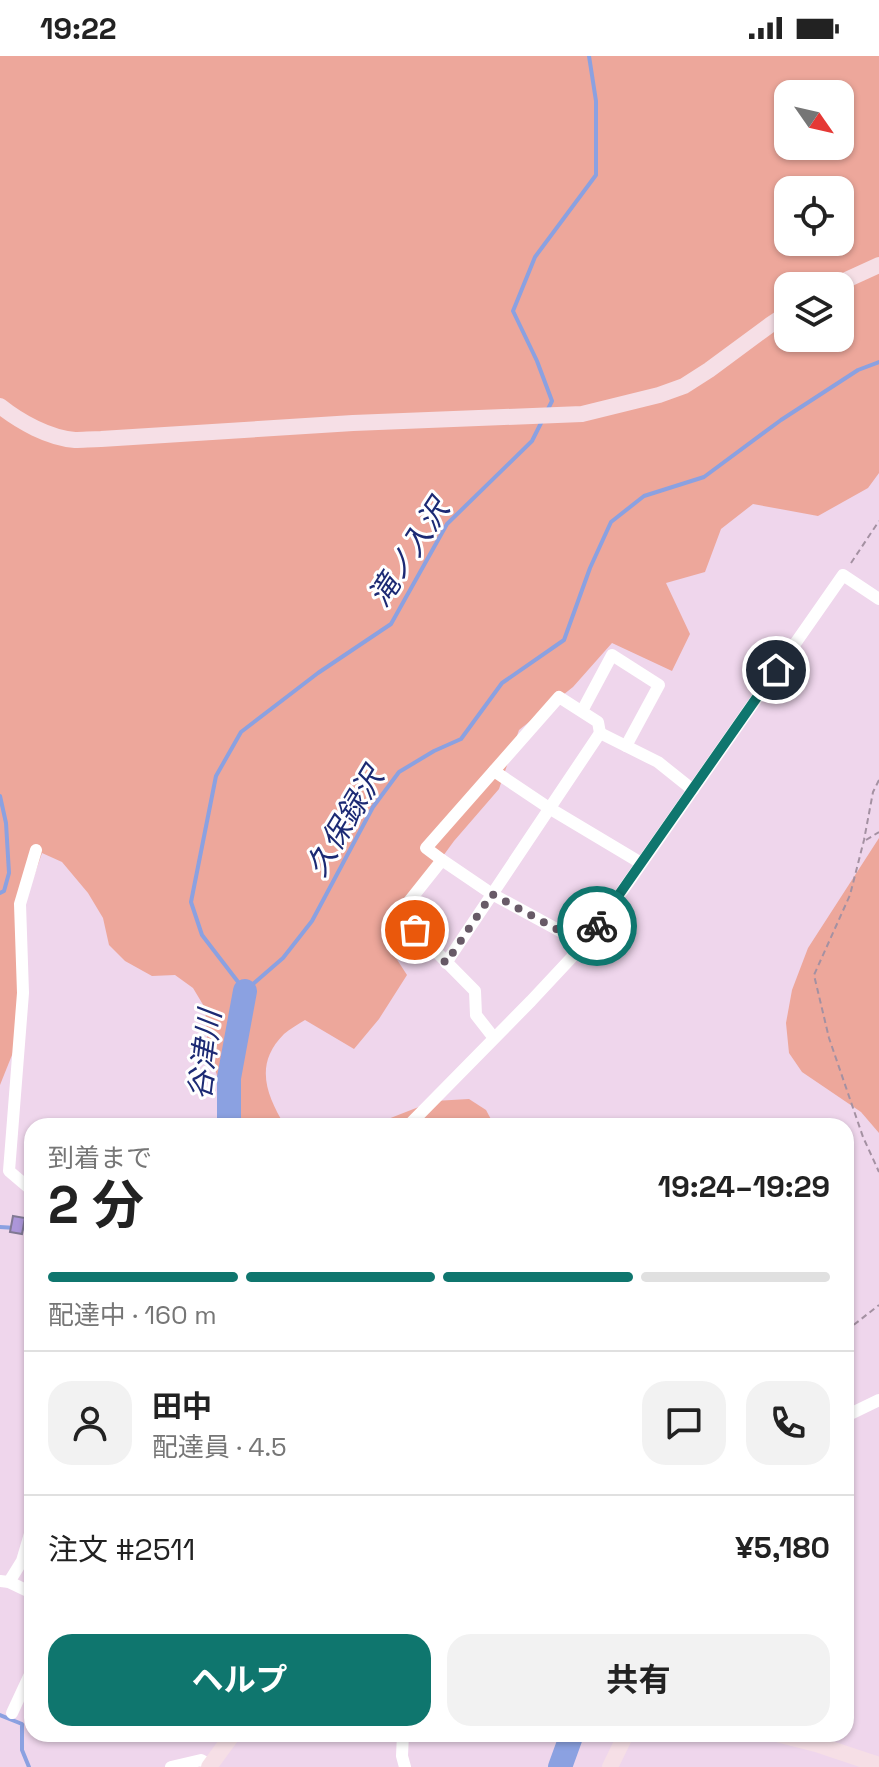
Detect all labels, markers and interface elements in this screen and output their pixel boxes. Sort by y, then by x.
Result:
text: 19:22 [40,9,117,48]
north arrow [774,80,854,160]
map controls [774,80,854,352]
button: locate [774,176,854,256]
button: layers [774,272,854,352]
water label: 滝ノ入沢 [360,488,460,614]
pin [742,636,810,704]
icon: home [754,648,798,692]
water label: 久保録沢 [297,757,394,883]
courier [557,886,637,966]
pin [381,896,449,964]
icon: bike [575,904,619,948]
icon: bag [393,908,437,952]
water label: 谷津川 [180,1005,230,1102]
text: 到着まで [48,1141,152,1175]
text: 19:24–19:29 [658,1167,830,1206]
text: 2 分 [48,1172,144,1238]
text: 配達中 · 160 m [48,1298,217,1332]
button: person [48,1381,132,1465]
button: chat [642,1381,726,1465]
button: phone [746,1381,830,1465]
text: 田中 [152,1387,212,1426]
text: 配達員 · 4.5 [152,1430,287,1464]
text: ¥5,180 [735,1528,830,1567]
text: 注文 #2511 [48,1530,195,1569]
button: ヘルプ [48,1634,431,1726]
button: 共有 [447,1634,830,1726]

